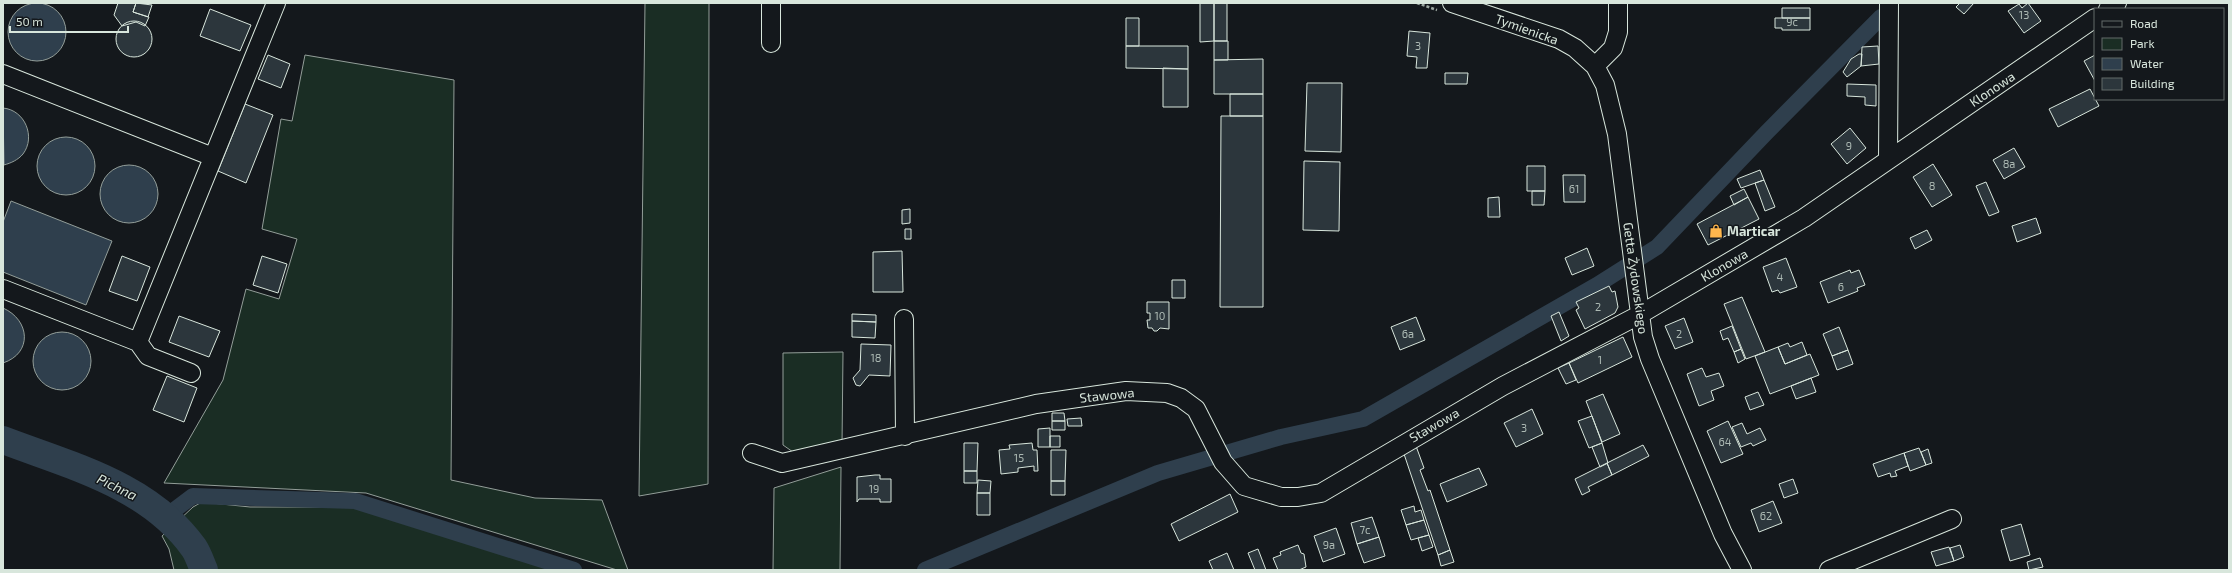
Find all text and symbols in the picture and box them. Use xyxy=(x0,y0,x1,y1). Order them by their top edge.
scale bar xyxy=(10,8,128,34)
house number: 13 xyxy=(2019,8,2029,21)
legend xyxy=(2094,8,2224,100)
street label: Tymienicka xyxy=(1493,10,1561,48)
text: 50 m xyxy=(16,14,43,28)
house number: 9c xyxy=(1786,15,1798,28)
text: Road xyxy=(2130,16,2158,30)
text: Park xyxy=(2130,36,2155,50)
house number: 3 xyxy=(1415,39,1421,52)
text: Water xyxy=(2130,56,2164,70)
street label: Klonowa xyxy=(1966,68,2018,110)
text: Building xyxy=(2130,76,2175,90)
house number: 9 xyxy=(1846,139,1852,152)
house number: 8a xyxy=(2003,157,2015,170)
house number: 8 xyxy=(1929,179,1935,192)
house number: 61 xyxy=(1569,182,1579,195)
street label: Getta Żydowskiego xyxy=(1620,221,1652,335)
shop icon: Marticar xyxy=(1708,223,1724,239)
place label: Marticar xyxy=(1727,223,1781,239)
street label: Klonowa xyxy=(1698,245,1750,285)
house number: 4 xyxy=(1777,270,1784,283)
house number: 6 xyxy=(1838,280,1844,293)
house number: 2 xyxy=(1595,300,1601,313)
house number: 10 xyxy=(1154,309,1166,322)
house number: 6a xyxy=(1402,327,1414,340)
house number: 2 xyxy=(1676,327,1682,340)
house number: 18 xyxy=(870,351,882,364)
house number: 1 xyxy=(1598,353,1602,366)
street label: Stawowa xyxy=(1079,384,1135,406)
street label: Stawowa xyxy=(1406,404,1462,446)
house number: 3 xyxy=(1521,421,1527,434)
house number: 64 xyxy=(1718,435,1732,448)
house number: 15 xyxy=(1014,451,1024,464)
water label: Pichna xyxy=(94,470,140,504)
house number: 19 xyxy=(869,482,879,495)
house number: 62 xyxy=(1760,509,1772,522)
house number: 7c xyxy=(1359,523,1371,536)
house number: 9a xyxy=(1323,538,1335,551)

